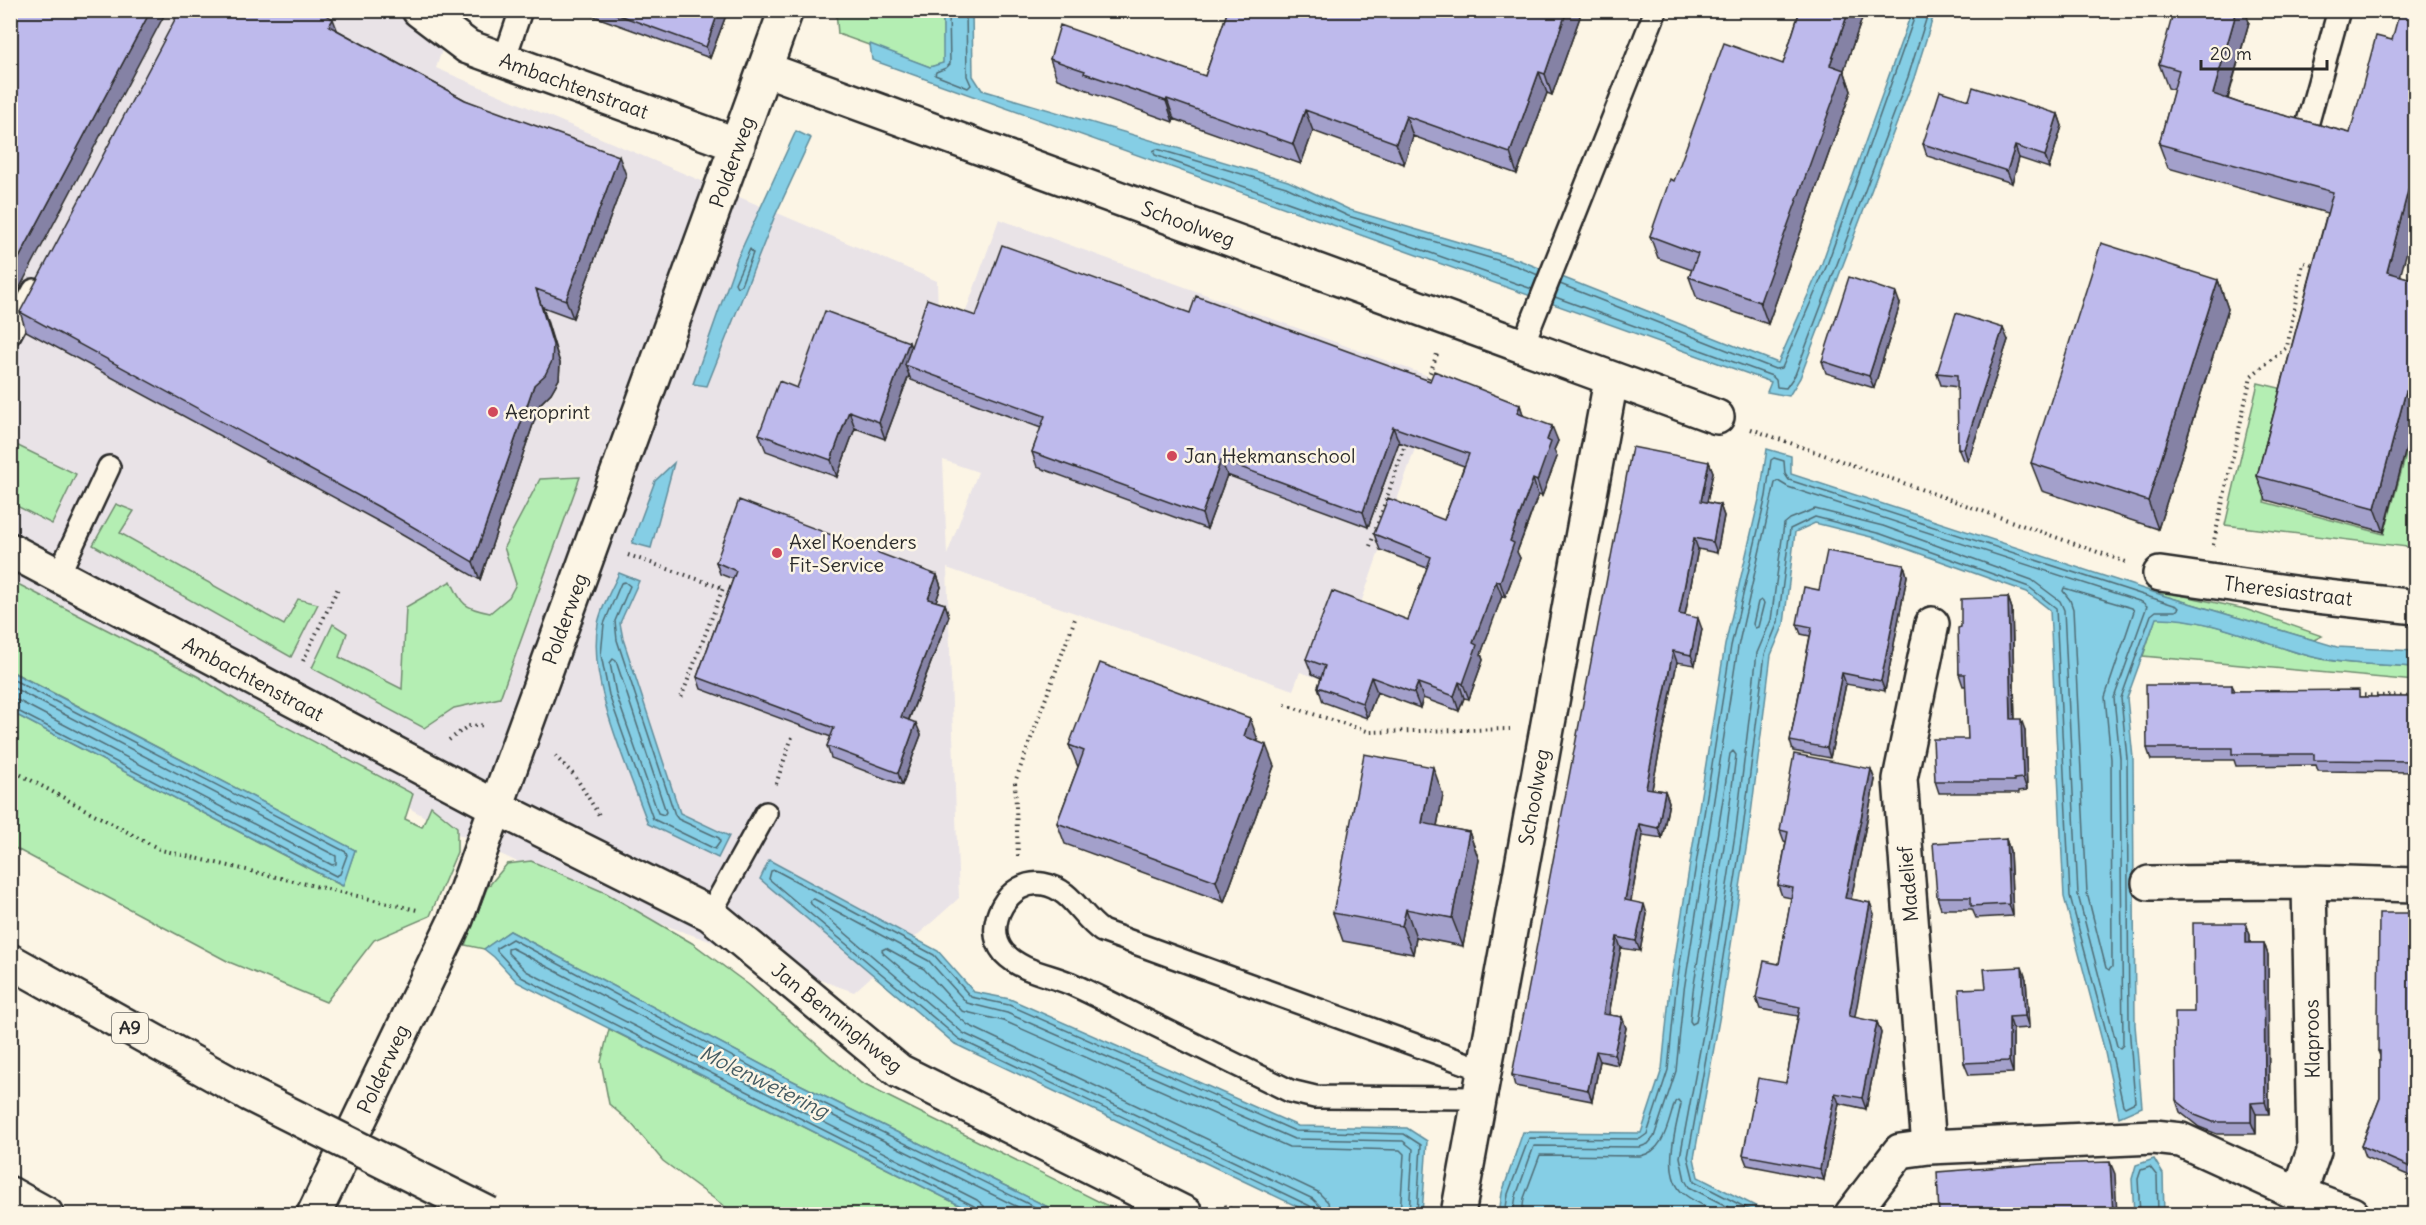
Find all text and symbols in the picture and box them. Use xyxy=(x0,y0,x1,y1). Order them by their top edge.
scale bar xyxy=(2201,33,2327,71)
text: 20 m xyxy=(2210,42,2252,65)
street label: Ambachtenstraat xyxy=(496,47,652,124)
street label: Polderweg xyxy=(703,113,760,211)
street label: Schoolweg xyxy=(1138,195,1238,252)
place label: Aeroprint xyxy=(505,399,590,424)
marker: Aeroprint xyxy=(486,405,500,419)
place label: Jan Hekmanschool xyxy=(1184,443,1355,468)
marker: Jan Hekmanschool xyxy=(1165,449,1179,463)
place label: Axel Koenders Fit-Service xyxy=(789,529,917,577)
marker: Axel Koenders Fit-Service xyxy=(770,546,784,560)
street label: Polderweg xyxy=(536,570,593,668)
street label: Theresiastraat xyxy=(2222,570,2354,611)
street label: Ambachtenstraat xyxy=(178,631,328,726)
street label: Schoolweg xyxy=(1513,747,1554,847)
street label: Madelief xyxy=(1892,845,1923,923)
street label: Jan Benninghweg xyxy=(767,957,908,1078)
street label: Klaproos xyxy=(2298,999,2325,1079)
road number: A9 xyxy=(112,1013,148,1043)
street label: Polderweg xyxy=(351,1020,414,1117)
water label: Molenwetering xyxy=(695,1039,834,1125)

